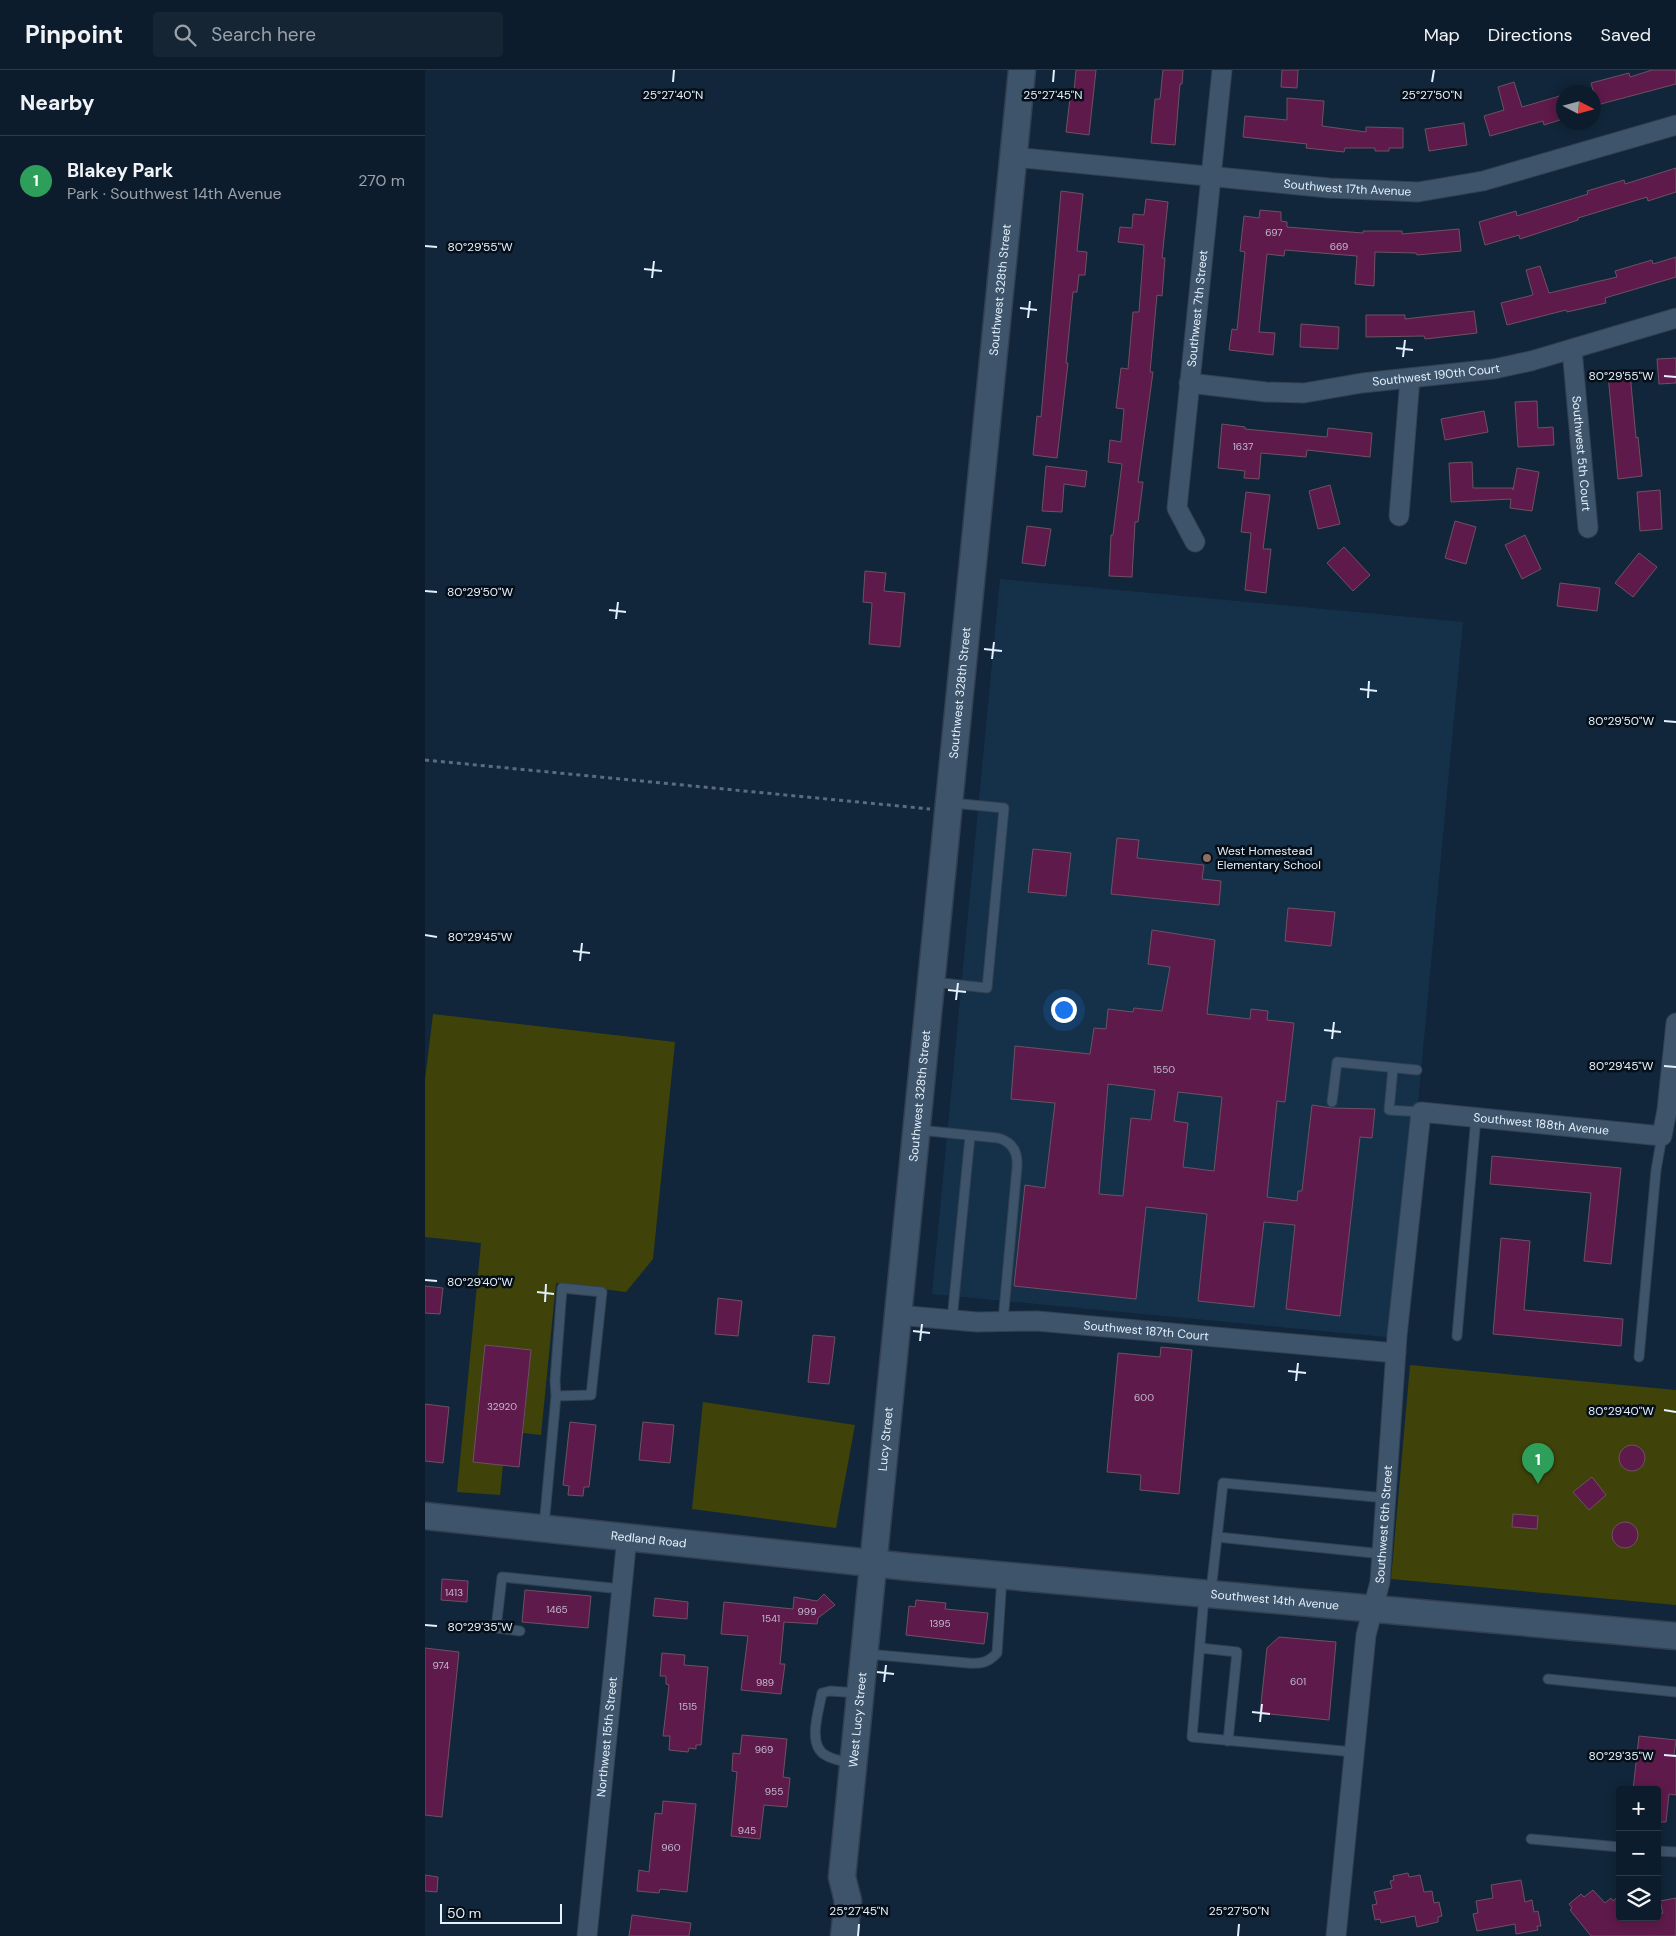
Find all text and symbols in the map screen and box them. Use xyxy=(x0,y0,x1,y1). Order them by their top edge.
search box xyxy=(153,12,503,57)
text: Pinpoint xyxy=(25,19,123,50)
icon: search xyxy=(171,21,199,49)
text: Search here xyxy=(211,22,316,47)
text: Map xyxy=(1424,23,1460,47)
text: Directions xyxy=(1488,23,1573,47)
text: Saved xyxy=(1601,23,1651,47)
north arrow xyxy=(1556,85,1601,130)
text: 25°27'40"N xyxy=(643,87,703,103)
text: 25°27'45"N xyxy=(1023,87,1083,103)
text: 25°27'50"N xyxy=(1402,87,1462,103)
text: Nearby xyxy=(20,89,94,117)
text: Blakey Park xyxy=(67,158,173,183)
text: 1 xyxy=(33,170,39,191)
text: 270 m xyxy=(358,170,405,191)
street label: Southwest 17th Avenue xyxy=(1283,176,1412,200)
text: Park · Southwest 14th Avenue xyxy=(67,183,282,204)
street label: Southwest 328th Street xyxy=(986,223,1015,356)
house number: 697 xyxy=(1265,226,1283,239)
text: 80°29'55"W xyxy=(447,239,513,255)
house number: 669 xyxy=(1330,240,1348,253)
street label: Southwest 7th Street xyxy=(1184,249,1211,368)
street label: Southwest 190th Court xyxy=(1372,360,1502,390)
text: 80°29'55"W xyxy=(1588,368,1654,384)
street label: Southwest 5th Court xyxy=(1568,395,1595,512)
house number: 1637 xyxy=(1233,440,1253,453)
text: 80°29'50"W xyxy=(447,584,513,600)
street label: Southwest 328th Street xyxy=(945,626,974,759)
text: 80°29'50"W xyxy=(1588,713,1654,729)
place label: West Homestead Elementary School xyxy=(1217,843,1321,873)
marker: West Homestead Elementary School xyxy=(1201,852,1213,864)
text: 80°29'45"W xyxy=(448,929,513,945)
your location xyxy=(1051,997,1077,1023)
street label: Southwest 328th Street xyxy=(905,1029,934,1162)
text: 80°29'45"W xyxy=(1589,1058,1654,1074)
house number: 1550 xyxy=(1153,1063,1175,1076)
street label: Southwest 188th Avenue xyxy=(1473,1109,1610,1139)
text: 80°29'40"W xyxy=(447,1274,513,1290)
street label: Southwest 187th Court xyxy=(1083,1317,1210,1344)
house number: 600 xyxy=(1134,1391,1154,1404)
house number: 32920 xyxy=(487,1400,517,1413)
text: 80°29'40"W xyxy=(1588,1403,1654,1419)
street label: Lucy Street xyxy=(874,1406,897,1472)
pin: 1 xyxy=(1522,1443,1554,1484)
street label: Southwest 6th Street xyxy=(1372,1464,1396,1584)
street label: Redland Road xyxy=(610,1528,687,1552)
house number: 1413 xyxy=(445,1586,463,1599)
street label: Southwest 14th Avenue xyxy=(1210,1586,1340,1614)
house number: 1465 xyxy=(546,1603,568,1616)
house number: 999 xyxy=(798,1605,816,1618)
house number: 1541 xyxy=(762,1612,780,1625)
house number: 1395 xyxy=(929,1617,951,1630)
text: 80°29'35"W xyxy=(447,1619,513,1635)
house number: 974 xyxy=(433,1659,449,1672)
street label: West Lucy Street xyxy=(845,1671,870,1768)
house number: 601 xyxy=(1290,1675,1306,1688)
street label: Northwest 15th Street xyxy=(593,1676,621,1798)
house number: 989 xyxy=(756,1676,774,1689)
house number: 1515 xyxy=(679,1700,697,1713)
house number: 969 xyxy=(755,1743,773,1756)
text: 80°29'35"W xyxy=(1588,1748,1654,1764)
house number: 955 xyxy=(765,1785,783,1798)
map controls xyxy=(1616,1786,1661,1921)
button: + xyxy=(1616,1786,1661,1831)
house number: 945 xyxy=(738,1824,756,1837)
button: − xyxy=(1616,1831,1661,1876)
house number: 960 xyxy=(661,1841,681,1854)
button: layers xyxy=(1616,1876,1661,1921)
scale bar xyxy=(440,1901,563,1924)
text: 25°27'45"N xyxy=(829,1903,889,1919)
text: 25°27'50"N xyxy=(1209,1903,1269,1919)
text: 50 m xyxy=(447,1904,481,1922)

